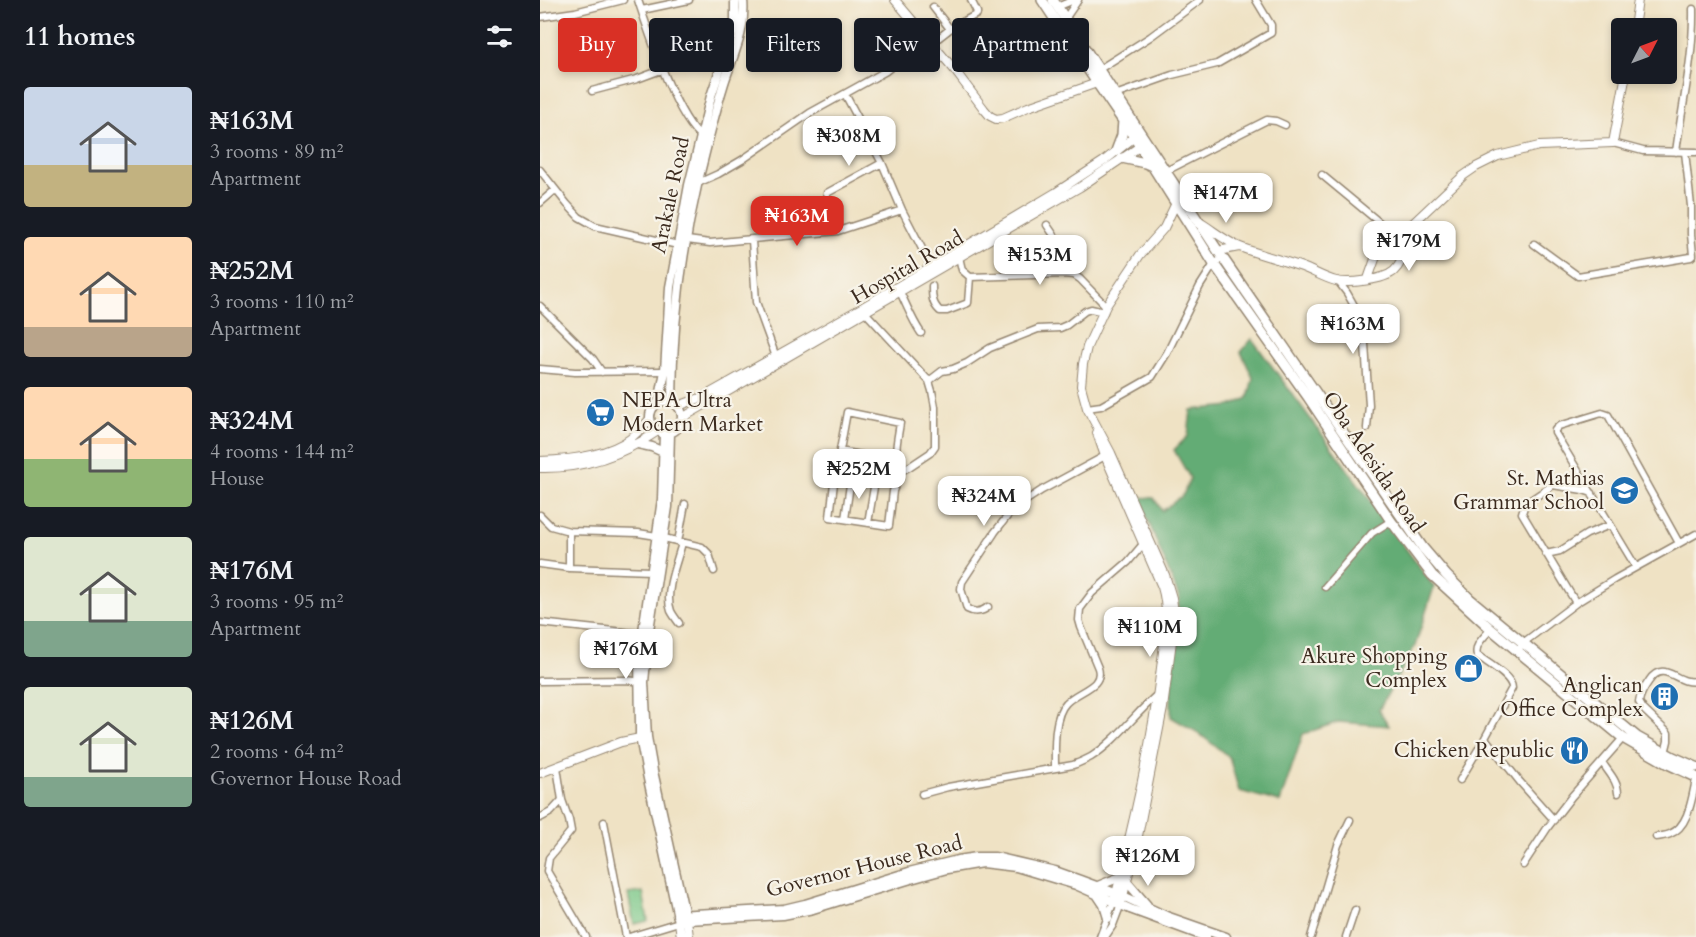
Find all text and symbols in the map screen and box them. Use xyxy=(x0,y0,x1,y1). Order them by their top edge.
chip: Buy xyxy=(558,18,637,72)
chip: Rent xyxy=(649,18,734,72)
chip: Filters xyxy=(746,18,842,72)
chip: New xyxy=(854,18,940,72)
chip: Apartment xyxy=(952,18,1089,72)
north arrow xyxy=(1611,18,1677,84)
map controls xyxy=(1611,18,1677,84)
text: 11 homes xyxy=(24,19,135,54)
icon: filters xyxy=(483,20,516,53)
text: ₦163M xyxy=(210,103,294,138)
icon: home xyxy=(72,111,144,183)
pin: ₦308M xyxy=(807,116,891,167)
text: ₦308M xyxy=(817,122,881,149)
street label: Arakale Road xyxy=(644,134,697,256)
text: 3 rooms · 89 m² xyxy=(210,138,343,165)
text: Apartment xyxy=(210,165,301,192)
pin: ₦147M xyxy=(1184,173,1268,224)
text: ₦147M xyxy=(1194,179,1258,206)
pin: ₦163M xyxy=(755,196,839,247)
text: ₦163M xyxy=(765,202,829,229)
pin: ₦179M xyxy=(1367,221,1451,272)
street label: Hospital Road xyxy=(846,223,969,311)
text: ₦179M xyxy=(1377,227,1441,254)
pin: ₦153M xyxy=(998,235,1082,286)
text: ₦153M xyxy=(1008,241,1072,268)
text: ₦252M xyxy=(210,253,294,288)
icon: home xyxy=(72,261,144,333)
text: 3 rooms · 110 m² xyxy=(210,288,354,315)
pin: ₦163M xyxy=(1311,304,1395,355)
text: ₦163M xyxy=(1321,310,1385,337)
text: Apartment xyxy=(210,315,301,342)
place label: NEPA Ultra Modern Market xyxy=(622,386,763,439)
street label: Oba Adesida Road xyxy=(1315,386,1432,539)
supermarket icon: NEPA Ultra Modern Market xyxy=(585,396,617,428)
text: ₦324M xyxy=(210,403,294,438)
icon: home xyxy=(72,411,144,483)
text: 4 rooms · 144 m² xyxy=(210,438,354,465)
pin: ₦252M xyxy=(817,449,901,500)
text: ₦252M xyxy=(827,455,891,482)
place label: St. Mathias Grammar School xyxy=(1453,464,1604,517)
text: House xyxy=(210,465,264,492)
school or university icon: St. Mathias Grammar School xyxy=(1609,474,1641,506)
pin: ₦324M xyxy=(942,476,1026,527)
text: ₦324M xyxy=(952,482,1016,509)
text: ₦176M xyxy=(210,553,294,588)
icon: home xyxy=(72,561,144,633)
text: 3 rooms · 95 m² xyxy=(210,588,343,615)
pin: ₦110M xyxy=(1108,607,1192,658)
text: ₦110M xyxy=(1118,613,1182,640)
text: Apartment xyxy=(210,615,301,642)
pin: ₦176M xyxy=(584,629,668,680)
text: ₦176M xyxy=(594,635,658,662)
place label: Akure Shopping Complex xyxy=(1301,642,1448,695)
shop icon: Akure Shopping Complex xyxy=(1452,652,1484,684)
place label: Anglican Office Complex xyxy=(1500,671,1644,724)
building icon: Anglican Office Complex xyxy=(1648,681,1680,713)
text: ₦126M xyxy=(210,703,294,738)
icon: home xyxy=(72,711,144,783)
restaurant icon: Chicken Republic xyxy=(1559,734,1591,766)
place label: Chicken Republic xyxy=(1394,736,1554,765)
text: 2 rooms · 64 m² xyxy=(210,738,343,765)
text: Governor House Road xyxy=(210,765,402,792)
street label: Governor House Road xyxy=(763,828,965,905)
pin: ₦126M xyxy=(1106,836,1190,887)
text: ₦126M xyxy=(1116,842,1180,869)

